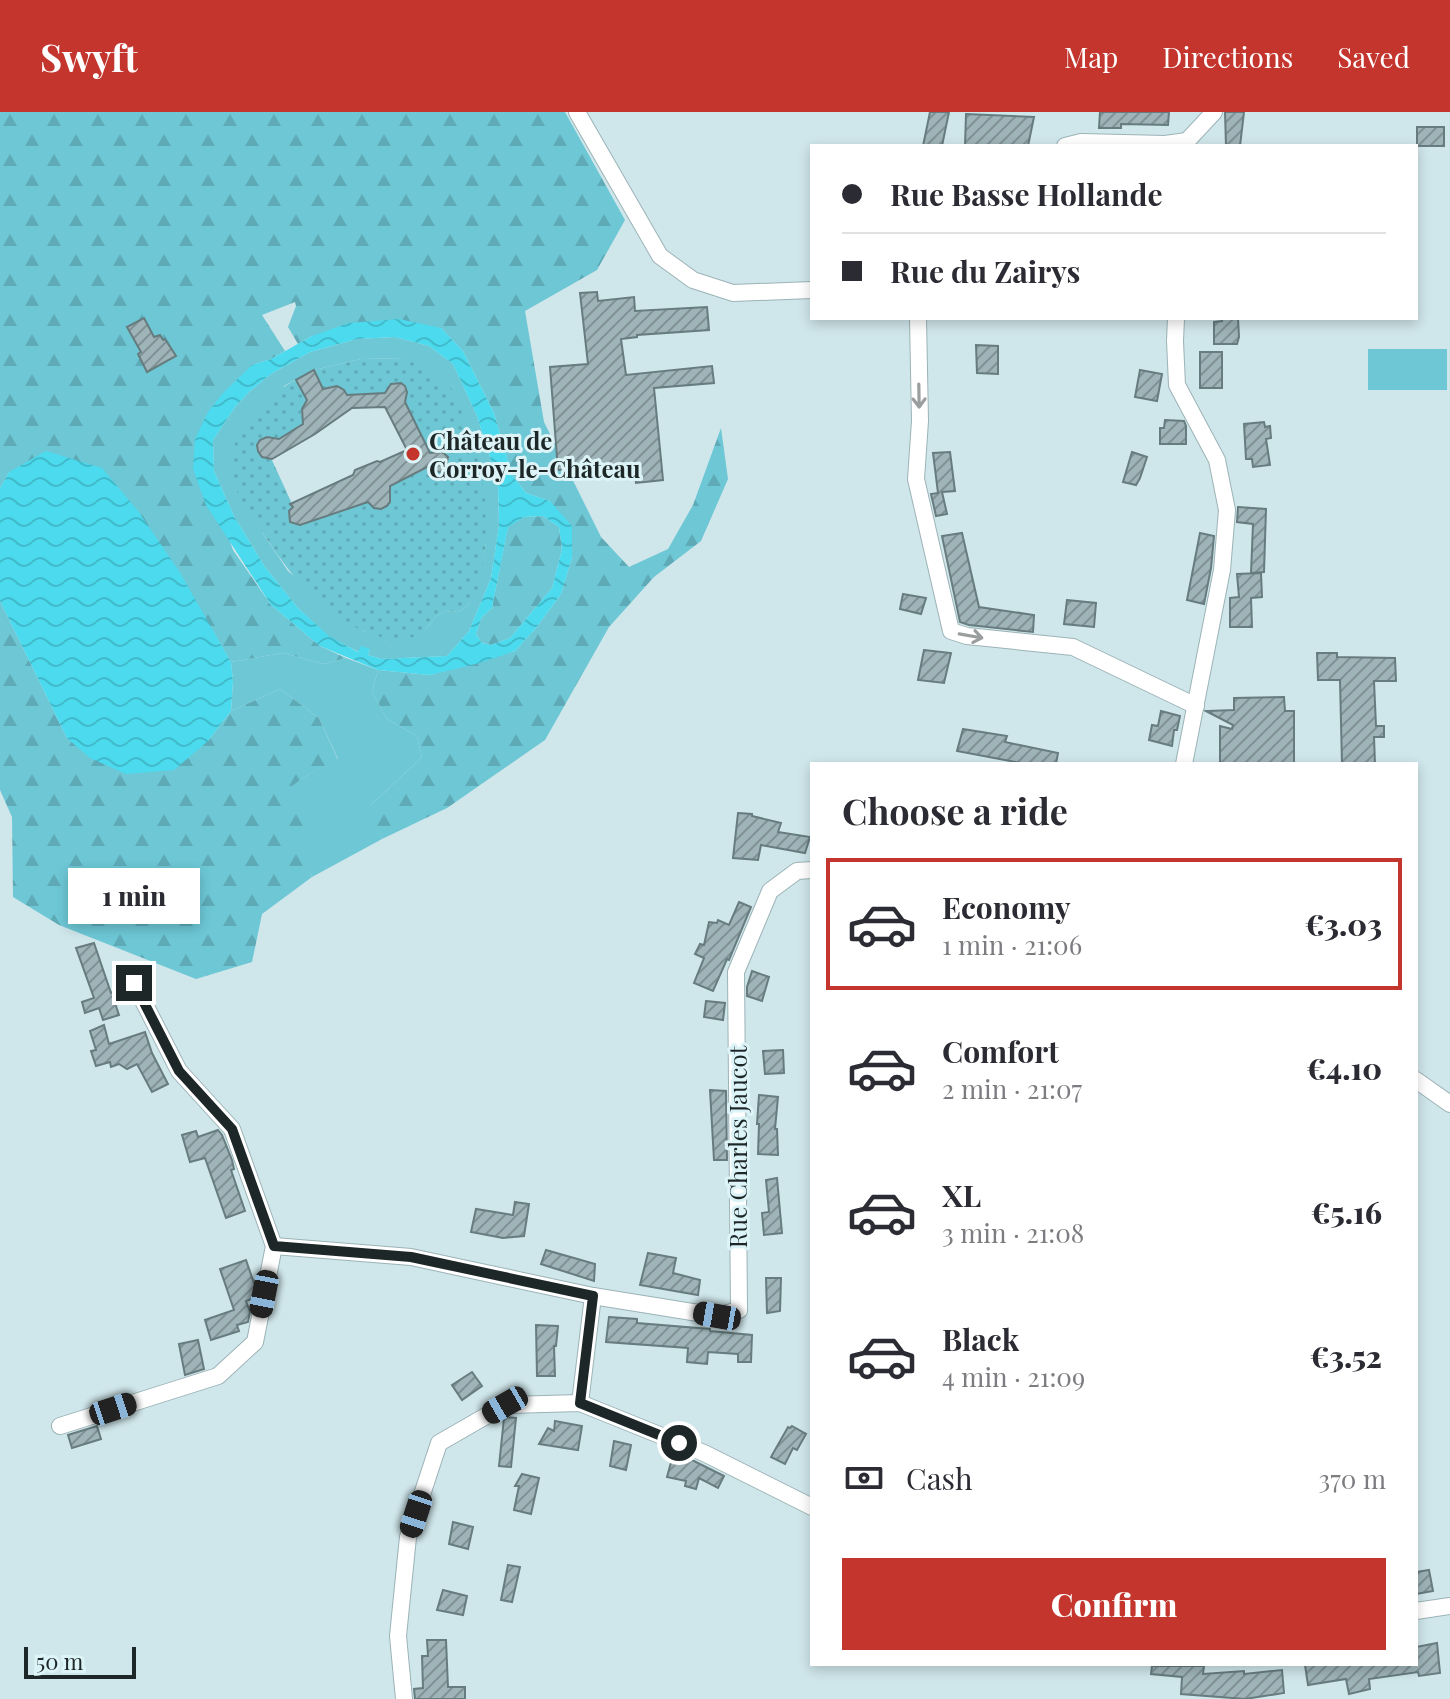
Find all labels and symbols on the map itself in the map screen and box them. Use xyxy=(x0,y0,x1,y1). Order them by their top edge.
one-way arrow xyxy=(911,382,927,409)
place label: Château de Corroy-le-Château xyxy=(429,424,641,484)
marker: Château de Corroy-le-Château xyxy=(404,445,422,463)
one-way arrow xyxy=(958,629,983,644)
callout: 1 min xyxy=(68,867,200,923)
route end xyxy=(116,965,152,1001)
street label: Rue Charles Jaucot xyxy=(721,1045,753,1248)
car xyxy=(248,1268,280,1320)
car xyxy=(691,1300,743,1332)
car xyxy=(478,1383,532,1427)
car xyxy=(86,1390,140,1428)
route start xyxy=(661,1425,697,1461)
car xyxy=(397,1487,435,1541)
scale bar xyxy=(24,1643,136,1679)

